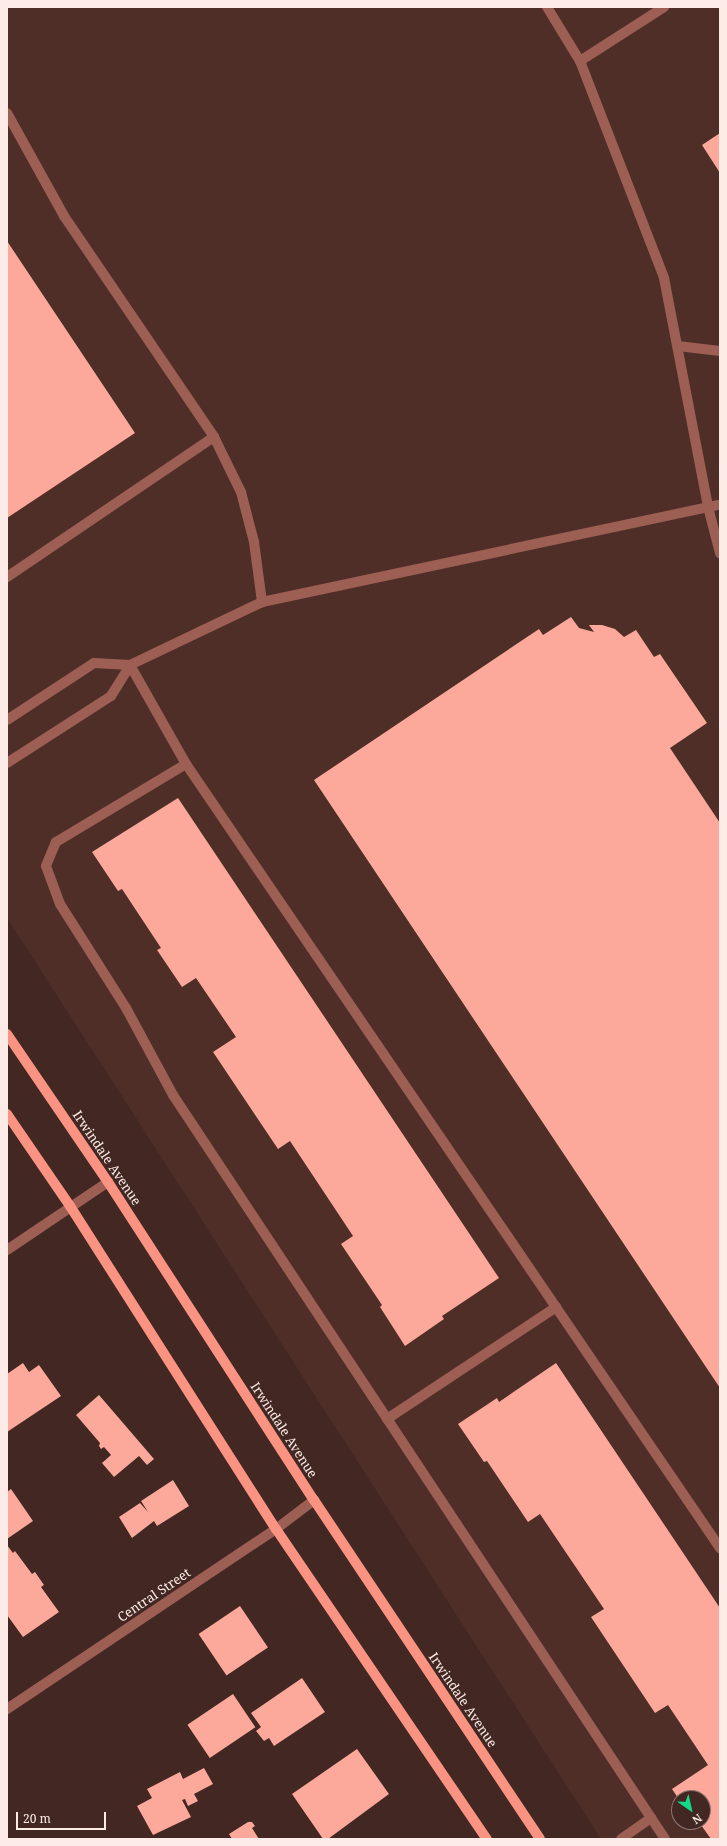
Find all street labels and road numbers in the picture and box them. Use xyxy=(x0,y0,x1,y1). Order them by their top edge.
street label: Irwindale Avenue xyxy=(70,1108,144,1208)
street label: Irwindale Avenue xyxy=(247,1379,321,1481)
street label: Central Street xyxy=(115,1565,193,1625)
street label: Irwindale Avenue xyxy=(426,1650,500,1750)

